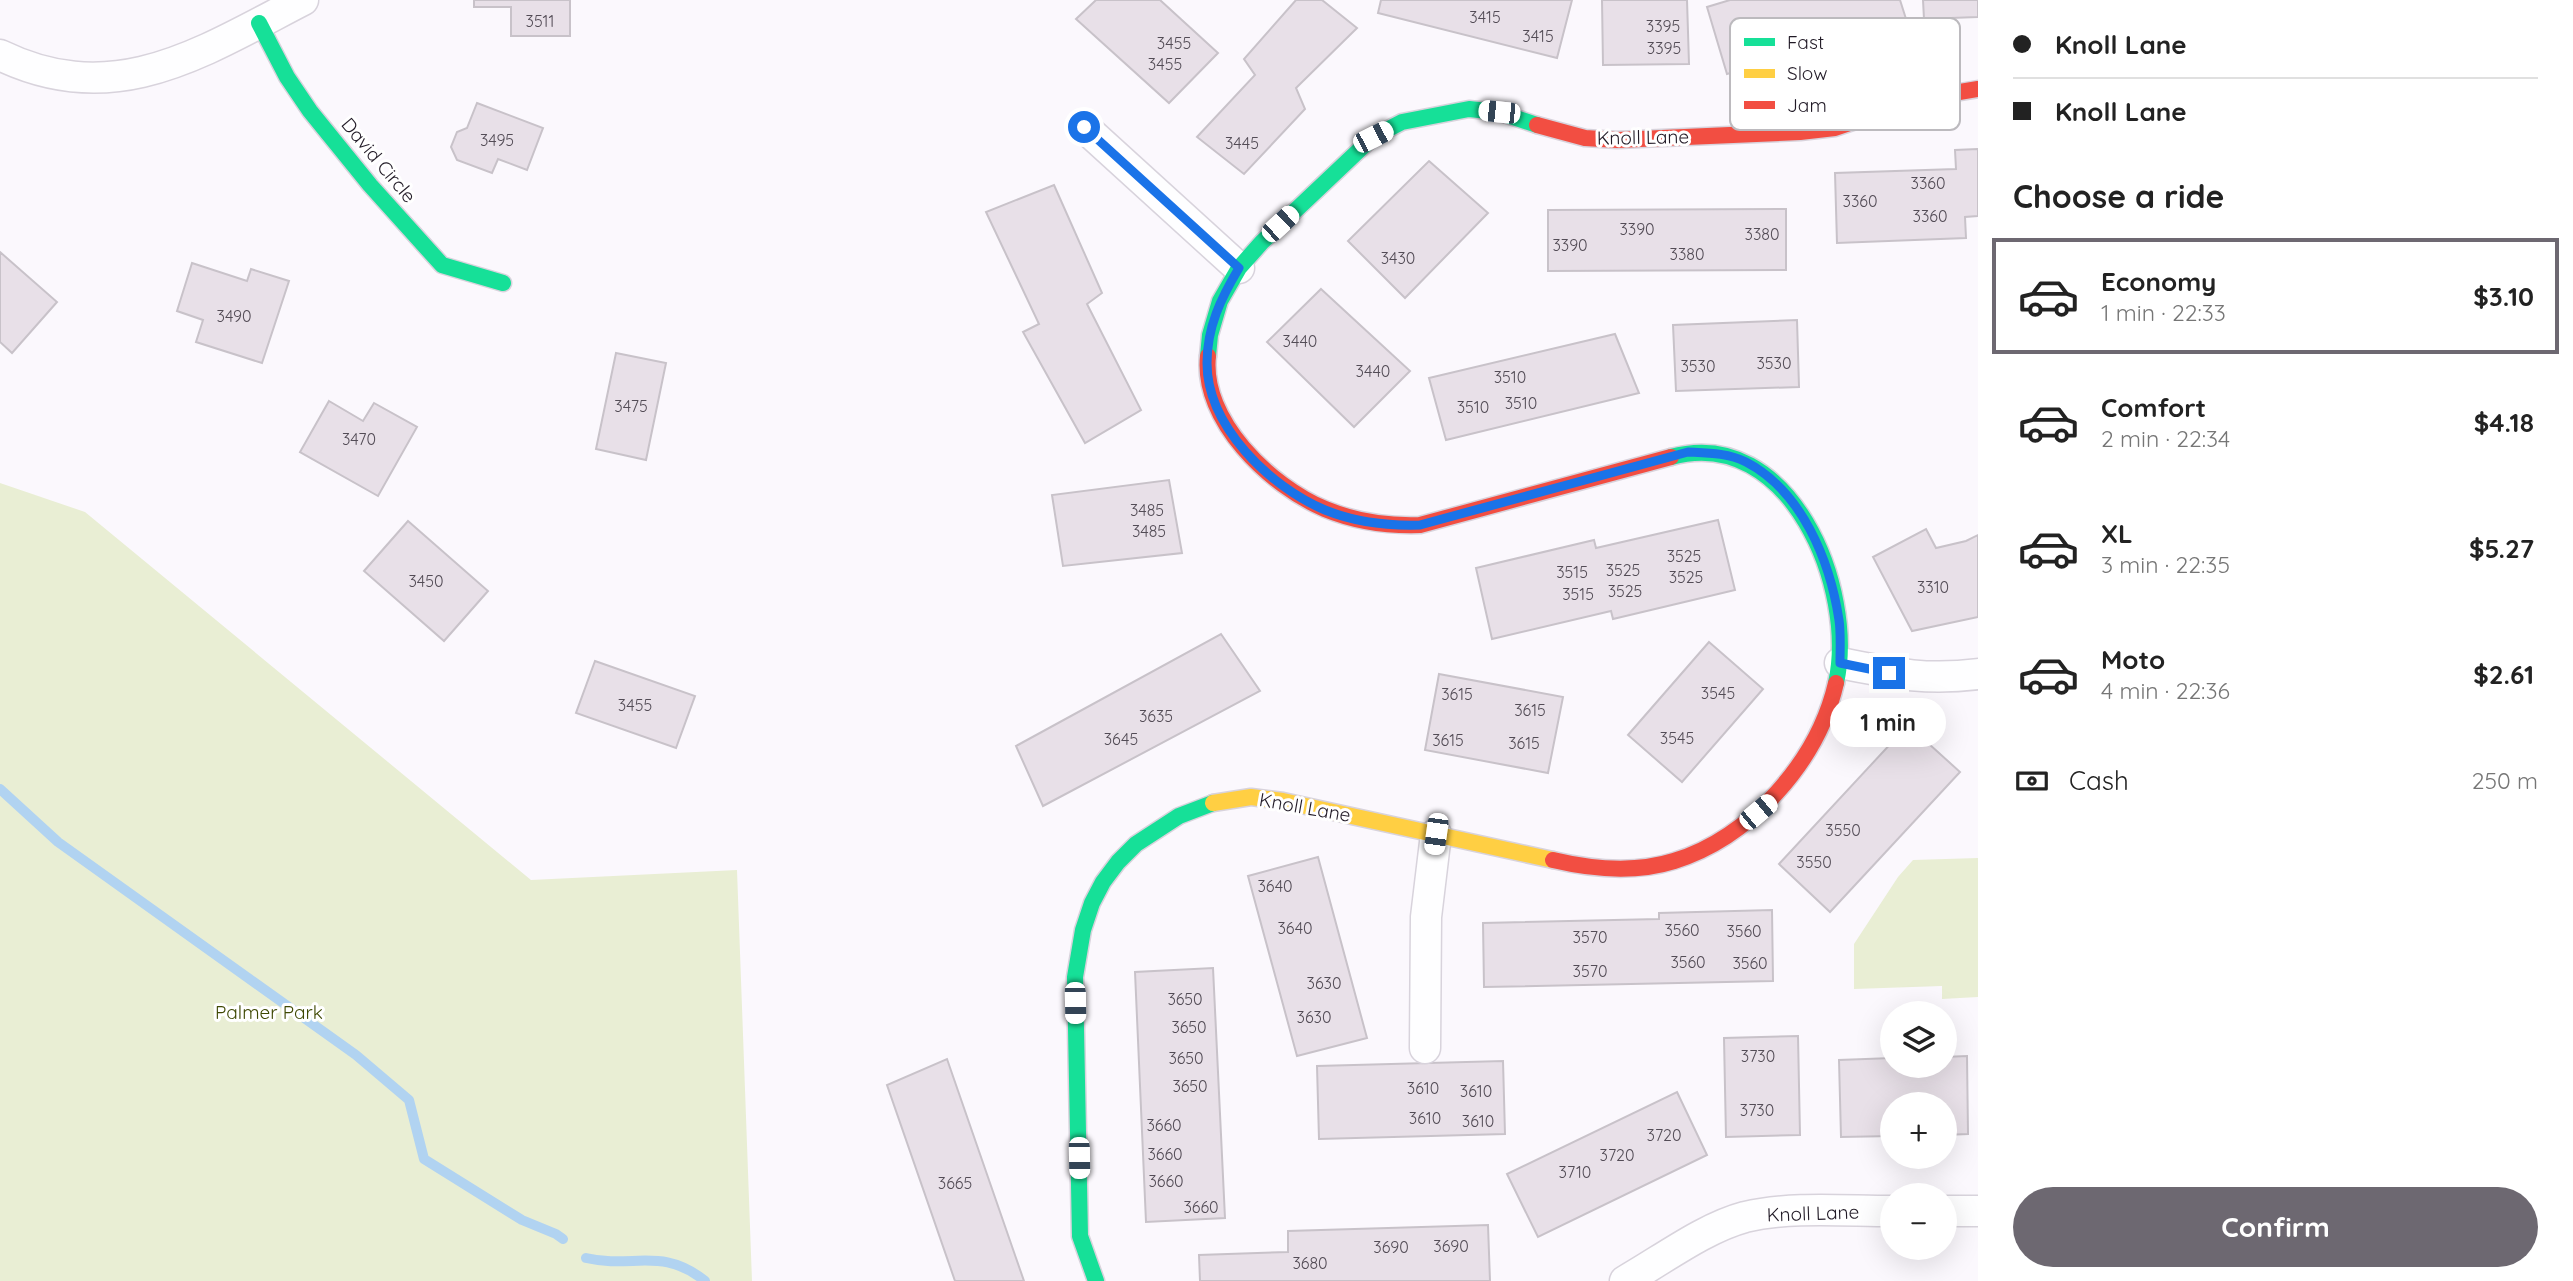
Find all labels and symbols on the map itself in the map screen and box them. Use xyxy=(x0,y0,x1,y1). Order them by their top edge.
house number: 3415 xyxy=(1469,7,1501,27)
house number: 3511 xyxy=(526,11,554,31)
house number: 3395 xyxy=(1646,16,1680,36)
legend xyxy=(1730,18,1960,130)
house number: 3415 xyxy=(1522,26,1554,46)
text: Fast xyxy=(1787,30,1824,54)
house number: 3455 xyxy=(1157,33,1191,53)
house number: 3395 xyxy=(1647,38,1681,58)
house number: 3455 xyxy=(1148,54,1182,74)
text: Slow xyxy=(1787,61,1828,85)
text: Jam xyxy=(1787,93,1827,117)
car xyxy=(1478,99,1521,125)
route start xyxy=(1068,111,1100,143)
street label: David Circle xyxy=(336,112,422,208)
car xyxy=(1350,118,1397,156)
street label: Knoll Lane xyxy=(1597,124,1689,150)
house number: 3495 xyxy=(480,130,514,150)
house number: 3445 xyxy=(1225,133,1259,153)
house number: 3360 xyxy=(1911,173,1945,193)
house number: 3360 xyxy=(1843,191,1877,211)
car xyxy=(1258,202,1303,246)
house number: 3360 xyxy=(1913,206,1947,226)
house number: 3390 xyxy=(1619,219,1655,239)
house number: 3380 xyxy=(1745,224,1779,244)
house number: 3390 xyxy=(1552,235,1588,255)
house number: 3380 xyxy=(1670,244,1704,264)
house number: 3430 xyxy=(1381,248,1415,268)
house number: 3490 xyxy=(217,306,251,326)
house number: 3440 xyxy=(1283,331,1317,351)
house number: 3530 xyxy=(1756,353,1792,373)
house number: 3530 xyxy=(1680,356,1716,376)
house number: 3440 xyxy=(1356,361,1390,381)
house number: 3510 xyxy=(1494,367,1526,387)
house number: 3510 xyxy=(1505,393,1537,413)
house number: 3475 xyxy=(614,396,648,416)
house number: 3510 xyxy=(1457,397,1489,417)
house number: 3470 xyxy=(342,429,376,449)
house number: 3485 xyxy=(1130,500,1164,520)
house number: 3485 xyxy=(1132,521,1166,541)
house number: 3525 xyxy=(1667,546,1701,566)
house number: 3525 xyxy=(1606,560,1640,580)
house number: 3515 xyxy=(1556,562,1588,582)
house number: 3525 xyxy=(1669,567,1703,587)
house number: 3450 xyxy=(408,571,444,591)
house number: 3310 xyxy=(1917,577,1949,597)
house number: 3525 xyxy=(1608,581,1642,601)
house number: 3515 xyxy=(1562,584,1594,604)
route end xyxy=(1873,657,1905,689)
house number: 3545 xyxy=(1701,683,1735,703)
house number: 3615 xyxy=(1441,684,1473,704)
house number: 3455 xyxy=(618,695,652,715)
callout: 1 min xyxy=(1831,698,1947,746)
house number: 3615 xyxy=(1514,700,1546,720)
house number: 3635 xyxy=(1139,706,1173,726)
house number: 3545 xyxy=(1660,728,1694,748)
house number: 3645 xyxy=(1104,729,1138,749)
house number: 3615 xyxy=(1432,730,1464,750)
house number: 3615 xyxy=(1508,733,1540,753)
street label: Knoll Lane xyxy=(1257,787,1353,827)
car xyxy=(1736,790,1781,834)
car xyxy=(1423,812,1450,856)
house number: 3550 xyxy=(1825,820,1861,840)
house number: 3550 xyxy=(1796,852,1832,872)
house number: 3640 xyxy=(1257,876,1293,896)
house number: 3640 xyxy=(1277,918,1313,938)
house number: 3560 xyxy=(1664,920,1700,940)
house number: 3560 xyxy=(1726,921,1762,941)
house number: 3570 xyxy=(1573,927,1607,947)
house number: 3560 xyxy=(1670,952,1706,972)
house number: 3560 xyxy=(1732,953,1768,973)
house number: 3570 xyxy=(1573,961,1607,981)
house number: 3630 xyxy=(1307,973,1341,993)
car xyxy=(1065,982,1086,1024)
house number: 3650 xyxy=(1167,989,1203,1009)
park label: Palmer Park xyxy=(215,1000,323,1024)
house number: 3630 xyxy=(1297,1007,1331,1027)
house number: 3650 xyxy=(1171,1017,1207,1037)
house number: 3730 xyxy=(1741,1046,1775,1066)
house number: 3650 xyxy=(1168,1048,1204,1068)
house number: 3650 xyxy=(1172,1076,1208,1096)
house number: 3610 xyxy=(1407,1078,1439,1098)
house number: 3610 xyxy=(1460,1081,1492,1101)
house number: 3730 xyxy=(1740,1100,1774,1120)
house number: 3610 xyxy=(1409,1108,1441,1128)
house number: 3610 xyxy=(1462,1111,1494,1131)
house number: 3660 xyxy=(1146,1115,1182,1135)
house number: 3720 xyxy=(1647,1125,1681,1145)
car xyxy=(1069,1137,1090,1179)
house number: 3660 xyxy=(1147,1144,1183,1164)
house number: 3720 xyxy=(1600,1145,1634,1165)
house number: 3710 xyxy=(1559,1162,1591,1182)
house number: 3660 xyxy=(1148,1171,1184,1191)
house number: 3665 xyxy=(938,1173,972,1193)
house number: 3660 xyxy=(1183,1197,1219,1217)
street label: Knoll Lane xyxy=(1766,1199,1860,1227)
house number: 3690 xyxy=(1433,1236,1469,1256)
house number: 3690 xyxy=(1373,1237,1409,1257)
house number: 3680 xyxy=(1292,1253,1328,1273)

